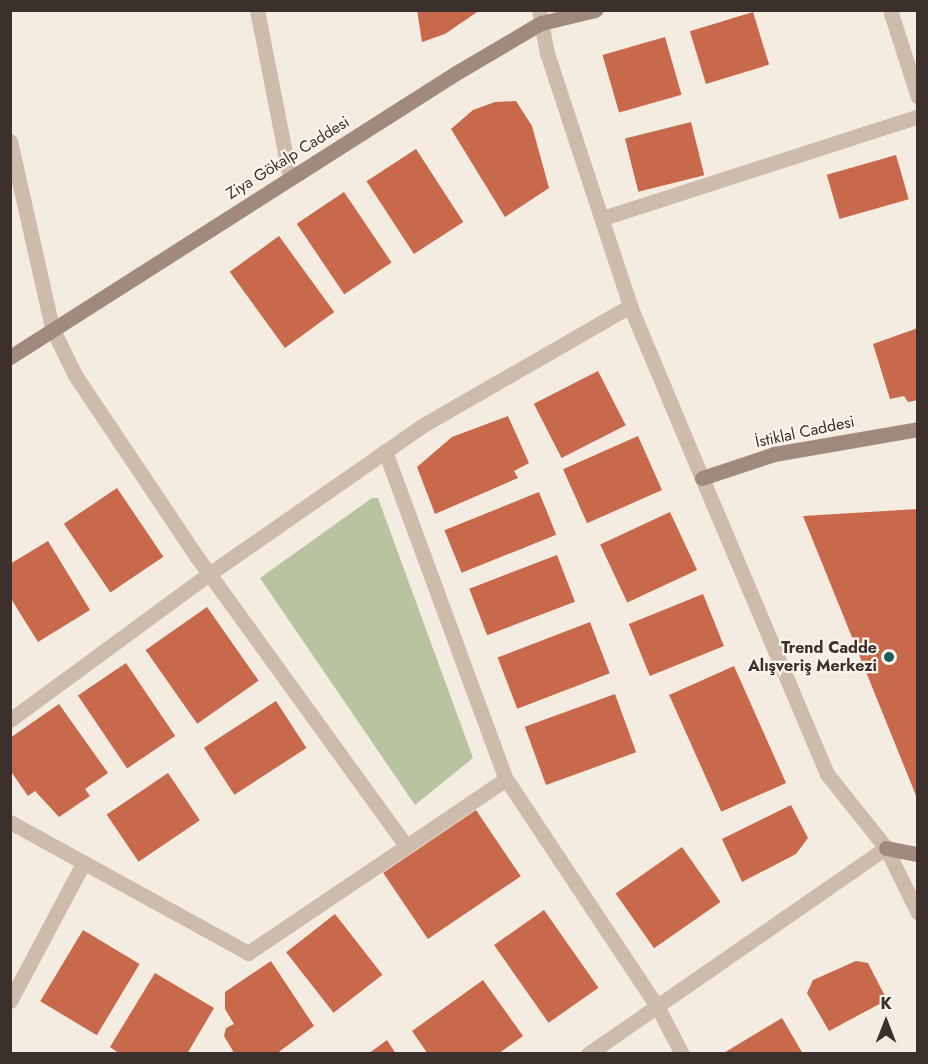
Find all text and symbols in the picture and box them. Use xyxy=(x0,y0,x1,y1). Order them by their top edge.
street label: Ziya Gökalp Caddesi xyxy=(223,112,353,204)
street label: İstiklal Caddesi xyxy=(754,412,856,452)
place label: Trend Cadde Alışveriş Merkezi xyxy=(748,638,877,676)
marker: Trend Cadde Alışveriş Merkezi xyxy=(882,650,896,664)
north arrow xyxy=(856,992,916,1052)
text: K xyxy=(880,992,892,1015)

